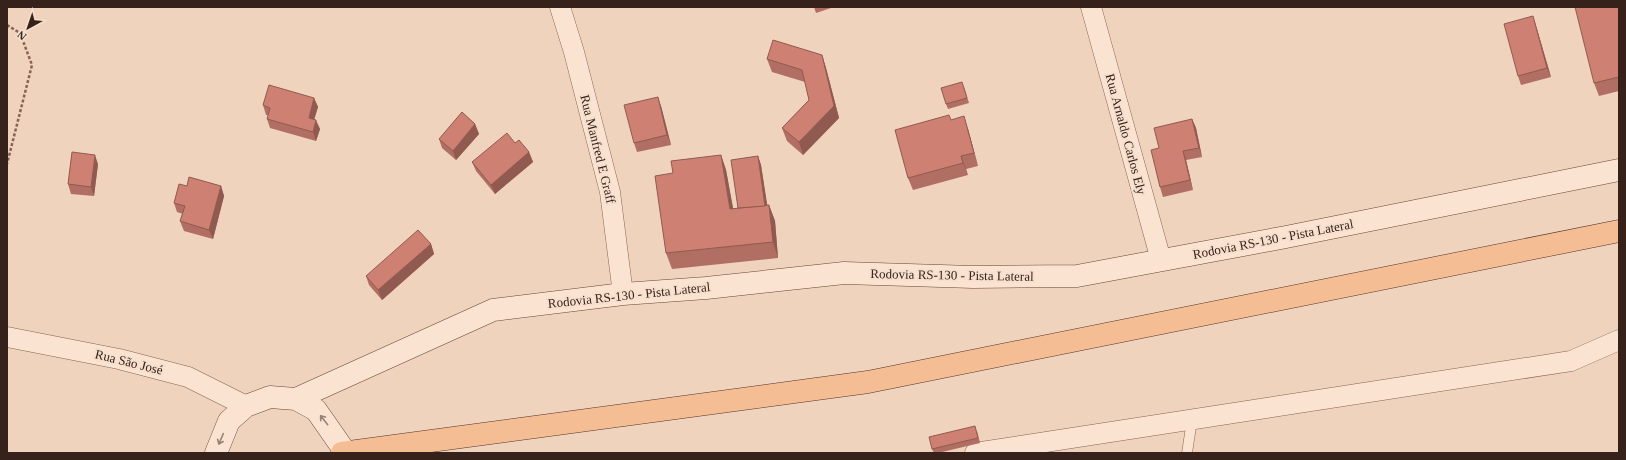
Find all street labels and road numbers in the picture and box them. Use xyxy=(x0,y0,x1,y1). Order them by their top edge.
street label: Rua Arnaldo Carlos Ely xyxy=(1103,72,1149,197)
street label: Rua Manfred E Graff xyxy=(577,93,619,205)
street label: Rodovia RS-130 - Pista Lateral xyxy=(1191,216,1355,262)
street label: Rodovia RS-130 - Pista Lateral xyxy=(870,266,1034,284)
street label: Rodovia RS-130 - Pista Lateral xyxy=(547,279,711,311)
street label: Rua São José xyxy=(94,346,165,378)

